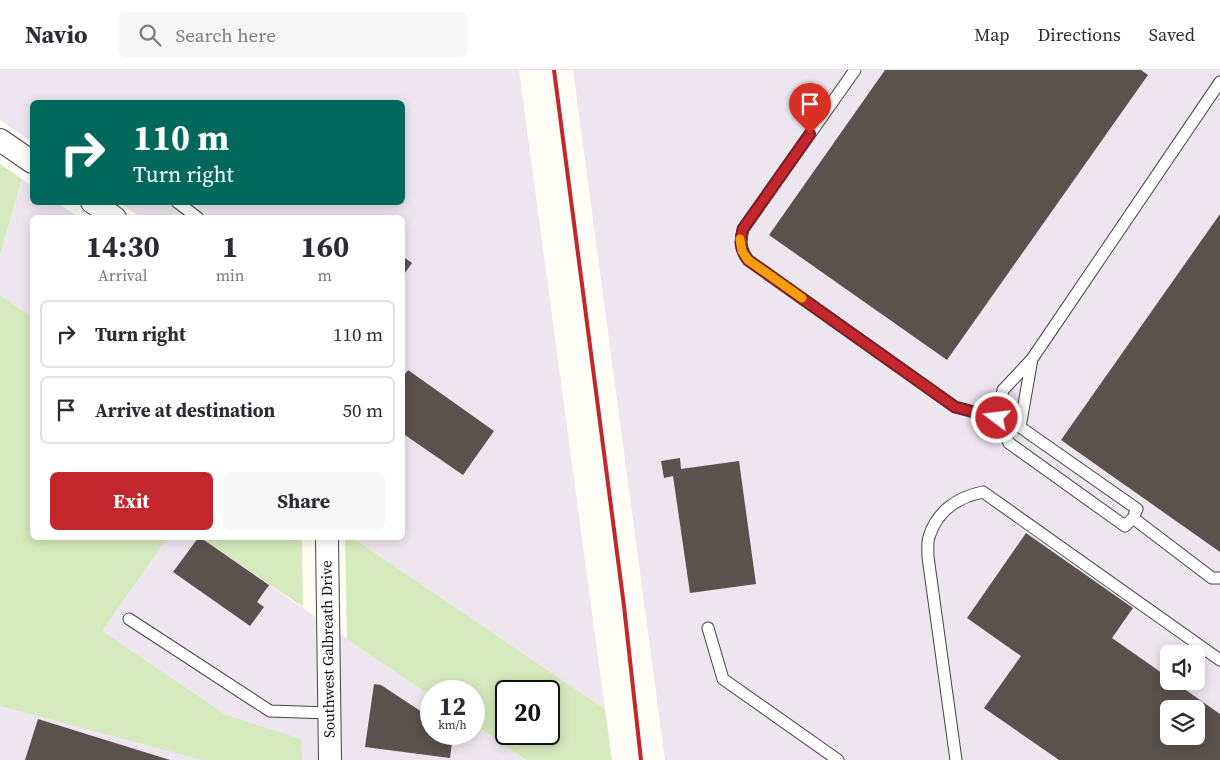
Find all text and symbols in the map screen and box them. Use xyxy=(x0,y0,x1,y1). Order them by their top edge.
search box xyxy=(118,12,468,57)
text: Navio xyxy=(25,18,88,51)
icon: search xyxy=(136,21,164,49)
text: Search here xyxy=(176,22,276,48)
text: Map xyxy=(974,22,1010,47)
text: Directions xyxy=(1038,22,1121,47)
text: Saved xyxy=(1149,22,1195,47)
pin xyxy=(789,83,831,134)
icon: arrive xyxy=(796,90,824,118)
text: 110 m xyxy=(133,114,229,162)
icon: right xyxy=(50,120,115,185)
text: Turn right xyxy=(133,159,234,189)
text: 14:30 xyxy=(86,226,160,267)
text: 1 xyxy=(222,226,238,267)
text: 160 xyxy=(300,226,349,267)
text: Arrival xyxy=(98,264,148,286)
text: min xyxy=(216,264,245,286)
text: m xyxy=(318,264,332,286)
icon: right xyxy=(52,320,80,348)
text: Turn right xyxy=(95,321,186,347)
text: 110 m xyxy=(333,321,383,347)
position arrow xyxy=(970,391,1022,443)
icon: arrive xyxy=(52,396,80,424)
text: Arrive at destination xyxy=(95,397,275,423)
text: 50 m xyxy=(342,397,383,423)
button: Exit xyxy=(50,472,213,530)
button: Share xyxy=(223,472,385,530)
street label: Southwest Galbreath Drive xyxy=(315,560,340,738)
map controls xyxy=(1160,645,1205,745)
button: sound xyxy=(1160,645,1205,690)
speed limit sign: 20 xyxy=(495,680,560,745)
text: 12 xyxy=(439,689,466,723)
button: layers xyxy=(1160,700,1205,745)
text: km/h xyxy=(438,717,467,733)

